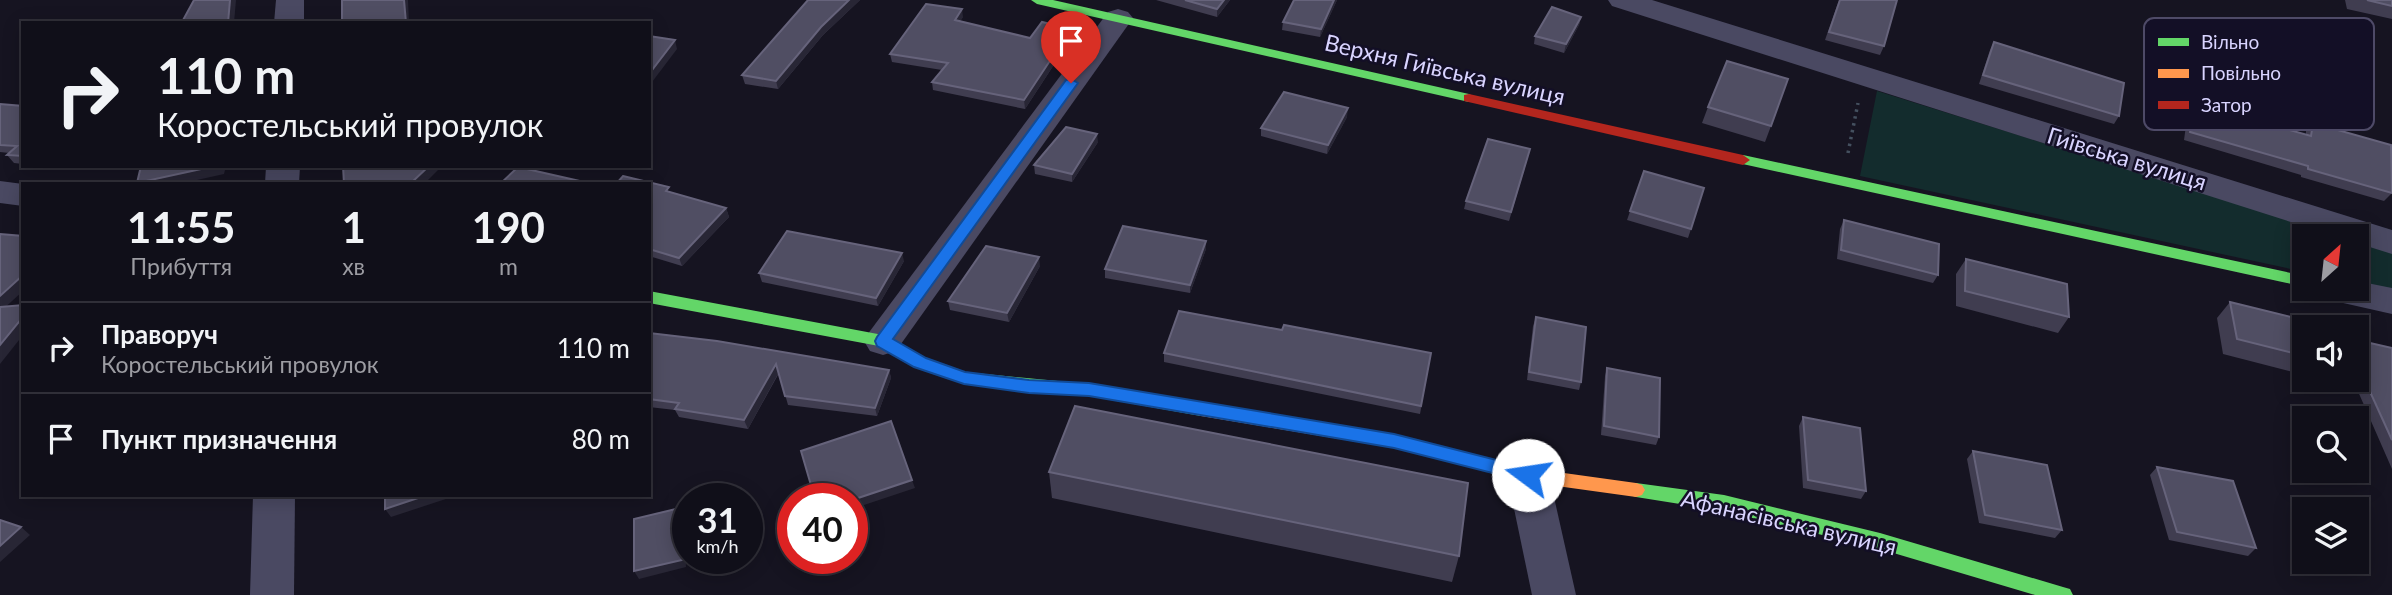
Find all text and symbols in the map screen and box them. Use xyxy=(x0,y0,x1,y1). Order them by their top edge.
pin xyxy=(1041,11,1101,83)
legend xyxy=(2144,18,2374,130)
icon: arrive xyxy=(1052,22,1090,60)
street label: Верхня Гиївська вулиця xyxy=(1322,28,1568,110)
text: Вільно xyxy=(2201,30,2259,53)
text: 110 m xyxy=(157,46,295,104)
icon: right xyxy=(42,49,133,140)
text: Повільно xyxy=(2201,61,2281,84)
text: Затор xyxy=(2201,93,2252,116)
text: Коростельський провулок xyxy=(157,105,543,144)
street label: Гиївська вулиця xyxy=(2044,121,2210,195)
text: 11:55 xyxy=(127,202,235,252)
text: 1 xyxy=(341,202,366,252)
text: 190 xyxy=(472,202,545,252)
north arrow xyxy=(2292,224,2370,301)
map controls xyxy=(2292,224,2369,574)
text: Прибуття xyxy=(130,252,232,280)
text: хв xyxy=(342,252,365,280)
text: m xyxy=(499,252,518,280)
button: sound xyxy=(2292,315,2369,392)
text: Праворуч xyxy=(101,318,218,350)
icon: right xyxy=(42,329,80,367)
text: 110 m xyxy=(557,332,630,364)
text: Коростельський провулок xyxy=(101,350,379,378)
button: search xyxy=(2292,406,2369,483)
icon: arrive xyxy=(42,420,80,458)
text: Пункт призначення xyxy=(101,423,337,455)
text: 80 m xyxy=(572,423,630,455)
position arrow xyxy=(1491,438,1565,512)
speed limit sign: 40 xyxy=(777,483,868,574)
street label: Афанасівська вулиця xyxy=(1679,484,1899,560)
button: layers xyxy=(2292,497,2369,574)
text: 31 xyxy=(697,498,738,540)
text: km/h xyxy=(696,535,739,557)

